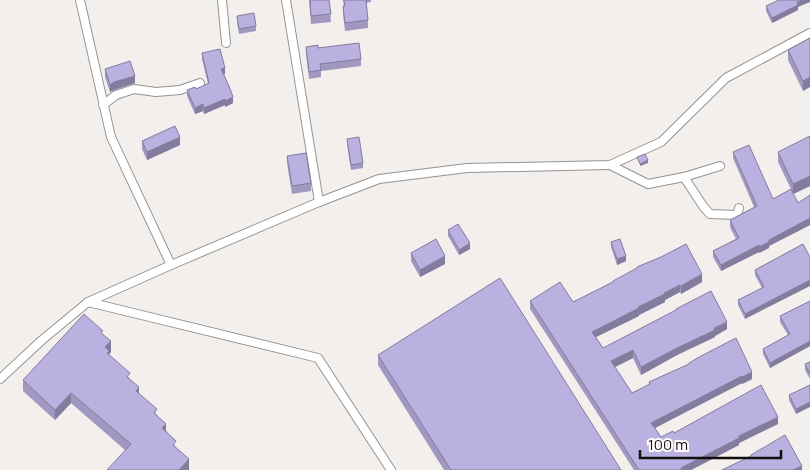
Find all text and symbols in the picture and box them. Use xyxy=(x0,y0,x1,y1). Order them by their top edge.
scale bar xyxy=(640,428,781,460)
text: 100 m xyxy=(648,434,688,455)

